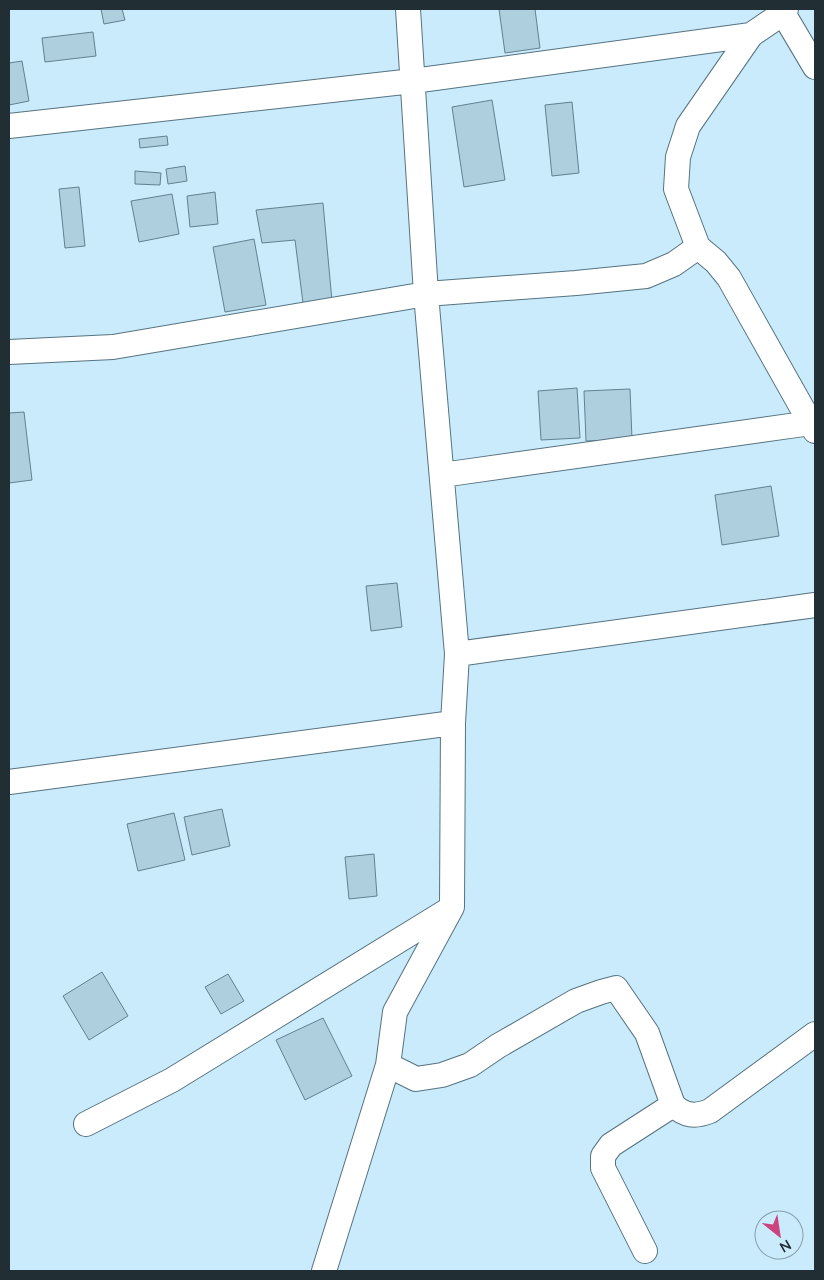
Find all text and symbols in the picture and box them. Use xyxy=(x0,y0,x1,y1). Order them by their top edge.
north arrow xyxy=(754,1210,804,1260)
text: N xyxy=(776,1235,795,1257)

